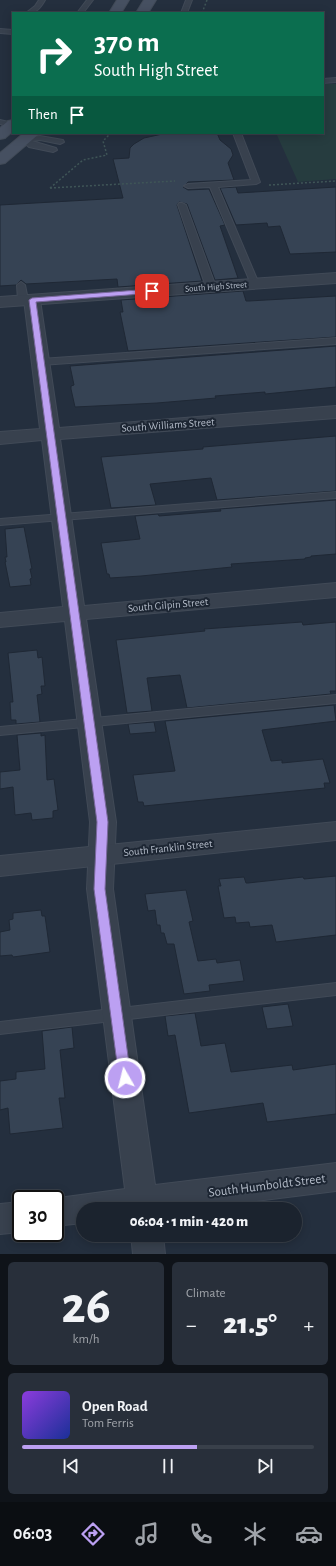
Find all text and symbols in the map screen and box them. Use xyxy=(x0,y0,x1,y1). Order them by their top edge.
icon: right xyxy=(28,28,80,80)
text: 370 m xyxy=(94,29,160,57)
text: South High Street xyxy=(94,62,218,80)
icon: arrive xyxy=(66,104,88,126)
text: Then xyxy=(28,107,58,122)
pin xyxy=(135,274,169,308)
icon: arrive xyxy=(141,280,163,302)
street label: South High Street xyxy=(185,280,247,294)
street label: South Williams Street xyxy=(121,416,215,434)
street label: South Gilpin Street xyxy=(127,596,209,614)
street label: South Franklin Street xyxy=(123,838,213,858)
position arrow xyxy=(104,1057,146,1099)
street label: South Humboldt Street xyxy=(208,1172,326,1200)
speed limit sign: 30 xyxy=(12,1190,64,1242)
text: 06:04 · 1 min · 420 m xyxy=(130,1214,248,1229)
text: 26 xyxy=(61,1280,111,1332)
text: Climate xyxy=(186,1287,225,1300)
text: 21.5° xyxy=(223,1309,277,1339)
text: − xyxy=(186,1314,197,1336)
text: + xyxy=(303,1314,314,1336)
text: km/h xyxy=(73,1333,99,1346)
text: Open Road xyxy=(82,1399,148,1414)
text: Tom Ferris xyxy=(82,1417,134,1430)
icon: previous xyxy=(60,1455,82,1477)
icon: pause xyxy=(157,1455,179,1477)
icon: next xyxy=(254,1455,276,1477)
icon: directions xyxy=(79,1520,107,1548)
icon: music xyxy=(133,1520,161,1548)
icon: phone xyxy=(187,1520,215,1548)
icon: climate xyxy=(241,1520,269,1548)
icon: car xyxy=(295,1520,323,1548)
text: 06:03 xyxy=(13,1525,52,1543)

